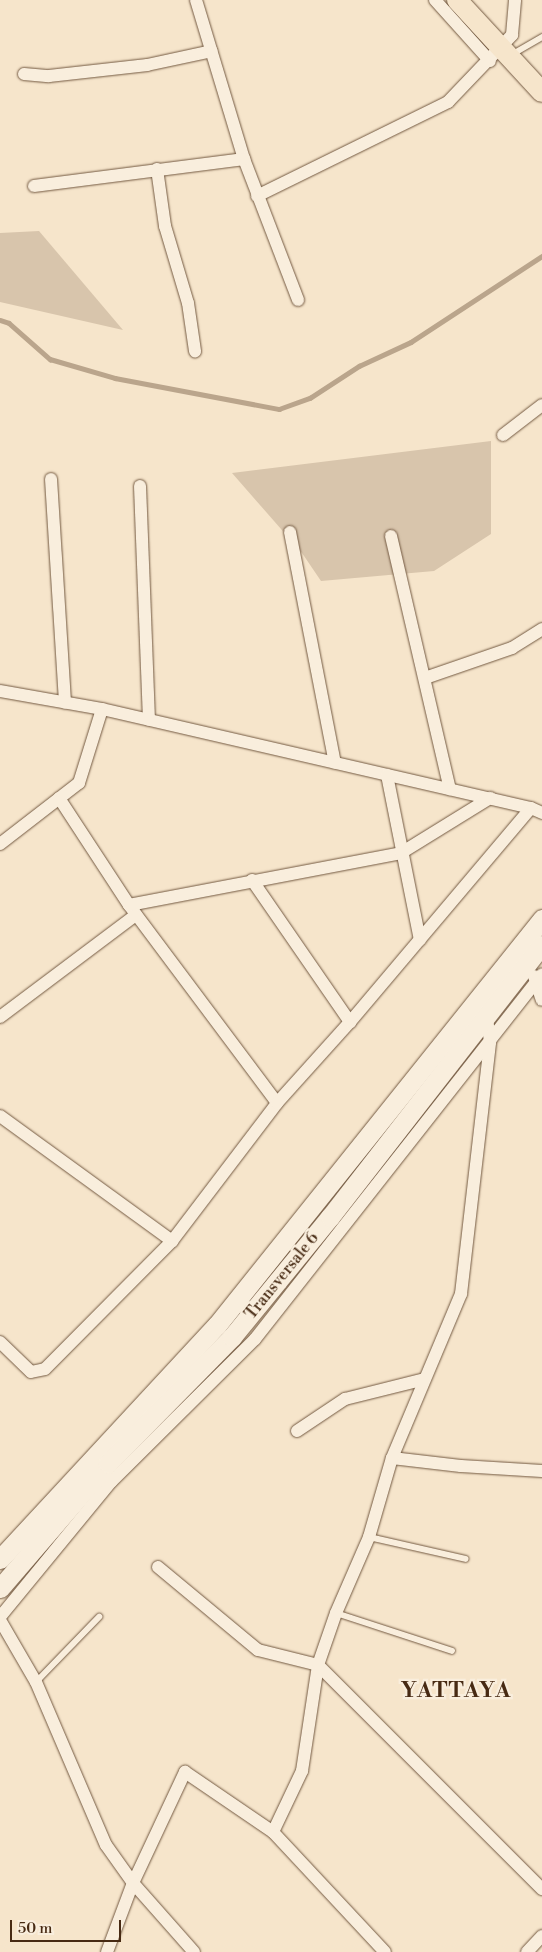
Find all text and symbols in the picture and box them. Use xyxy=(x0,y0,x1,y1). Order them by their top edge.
street label: Transversale 6 xyxy=(241,1229,323,1323)
district label: YATTAYA xyxy=(400,1678,512,1704)
scale bar xyxy=(12,1910,124,1942)
text: 50 m xyxy=(18,1919,52,1938)

